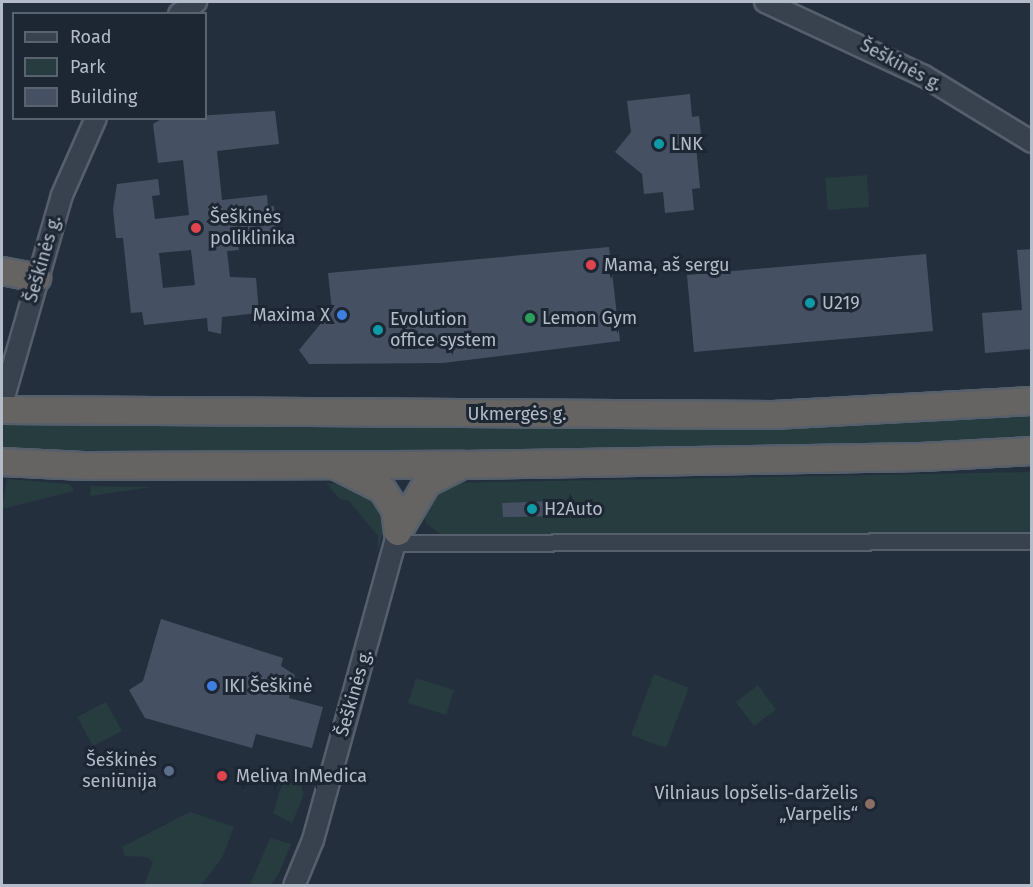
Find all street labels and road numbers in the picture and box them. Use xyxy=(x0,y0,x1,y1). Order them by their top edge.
street label: Šeškinės g. xyxy=(856,34,946,96)
street label: Šeškinės g. xyxy=(20,213,66,305)
street label: Ukmergės g. xyxy=(468,403,566,425)
street label: Šeškinės g. xyxy=(331,647,377,739)

